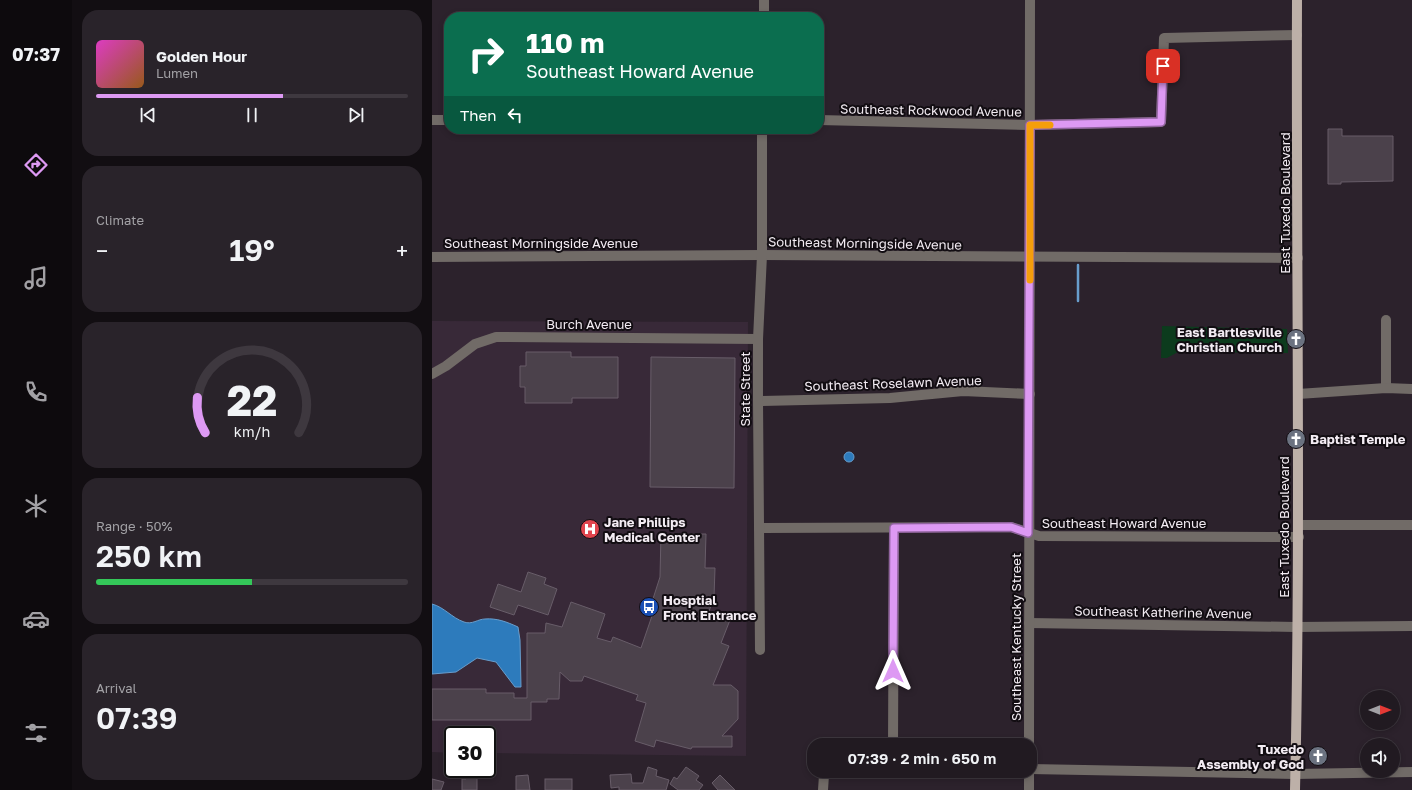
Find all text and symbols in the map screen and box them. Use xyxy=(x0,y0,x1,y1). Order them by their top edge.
text: 110 m xyxy=(526,26,605,59)
icon: right xyxy=(460,28,512,80)
text: 07:37 xyxy=(12,43,60,65)
text: Golden Hour xyxy=(156,47,247,65)
pin xyxy=(1146,49,1180,83)
icon: arrive xyxy=(1152,55,1174,77)
text: Southeast Howard Avenue xyxy=(526,60,754,82)
text: Lumen xyxy=(156,65,198,81)
street label: Southeast Rockwood Avenue xyxy=(840,100,1022,120)
icon: previous xyxy=(137,104,159,126)
icon: pause xyxy=(241,104,263,126)
icon: next xyxy=(345,104,367,126)
icon: left xyxy=(504,104,526,126)
text: Then xyxy=(460,106,496,124)
street label: East Tuxedo Boulevard xyxy=(1277,132,1293,274)
icon: directions xyxy=(22,151,50,179)
text: Climate xyxy=(96,212,144,228)
text: 19° xyxy=(229,232,275,268)
street label: Southeast Morningside Avenue xyxy=(768,233,962,253)
street label: Southeast Morningside Avenue xyxy=(444,235,638,251)
text: − xyxy=(96,237,108,264)
text: + xyxy=(396,237,408,264)
icon: music xyxy=(22,264,50,292)
street label: Burch Avenue xyxy=(546,316,632,332)
place label: East Bartlesville Christian Church xyxy=(1177,324,1282,355)
church icon: East Bartlesville Christian Church xyxy=(1285,328,1307,350)
street label: State Street xyxy=(737,352,753,426)
street label: Southeast Roselawn Avenue xyxy=(804,372,982,394)
text: 22 xyxy=(227,375,277,425)
icon: phone xyxy=(22,378,50,406)
text: km/h xyxy=(234,423,270,440)
church icon: Baptist Temple xyxy=(1285,428,1307,450)
place label: Baptist Temple xyxy=(1310,431,1406,447)
street label: East Tuxedo Boulevard xyxy=(1276,456,1292,598)
icon: climate xyxy=(22,492,50,520)
place label: Jane Phillips Medical Center xyxy=(604,514,700,545)
street label: Southeast Howard Avenue xyxy=(1042,515,1206,531)
text: Range · 50% xyxy=(96,518,173,534)
hospital icon: Jane Phillips Medical Center xyxy=(579,518,601,540)
text: 250 km xyxy=(96,538,202,574)
street label: Southeast Kentucky Street xyxy=(1008,553,1024,721)
place label: Hosptial Front Entrance xyxy=(663,592,757,623)
bus stop icon: Hosptial Front Entrance xyxy=(638,596,660,618)
street label: Southeast Katherine Avenue xyxy=(1074,602,1252,622)
icon: car xyxy=(22,605,50,633)
position arrow xyxy=(872,650,914,692)
text: Arrival xyxy=(96,680,137,696)
north arrow xyxy=(1360,690,1400,730)
map controls xyxy=(1360,690,1400,778)
text: 07:39 xyxy=(96,700,178,736)
icon: filters xyxy=(22,719,50,747)
speed limit sign: 30 xyxy=(444,726,496,778)
button: sound xyxy=(1360,738,1400,778)
place label: Tuxedo Assembly of God xyxy=(1197,741,1304,772)
church icon: Tuxedo Assembly of God xyxy=(1307,745,1329,767)
text: 07:39 · 2 min · 650 m xyxy=(848,749,996,767)

